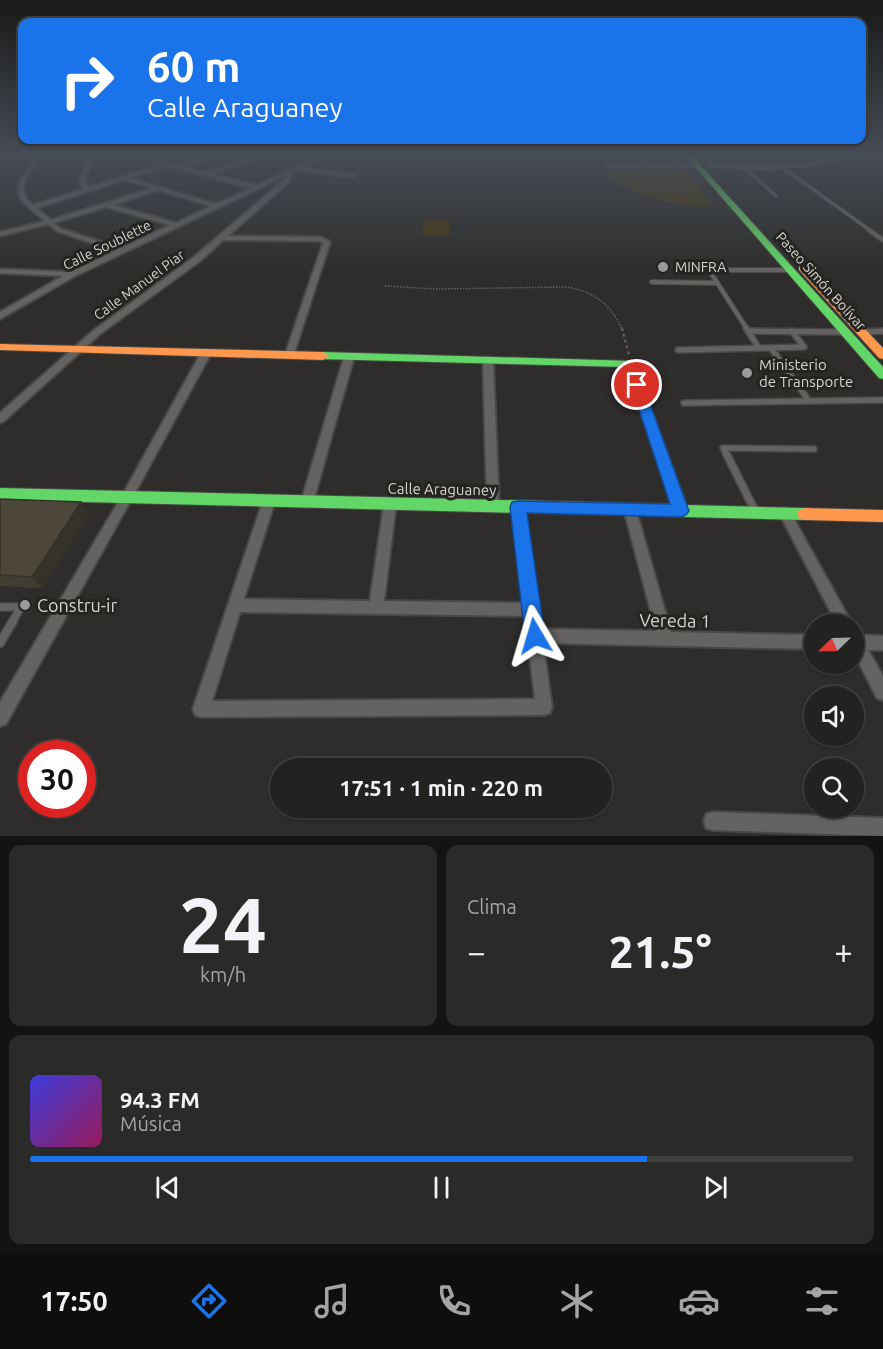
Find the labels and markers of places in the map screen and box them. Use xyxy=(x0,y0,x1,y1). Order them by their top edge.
place label: MINFRA xyxy=(675,259,726,275)
marker: MINFRA xyxy=(656,260,670,274)
place label: Ministerio de Transporte xyxy=(759,356,853,390)
pin xyxy=(611,359,662,410)
marker: Ministerio de Transporte xyxy=(740,366,754,380)
place label: Constru-ir xyxy=(37,595,117,615)
marker: Constru-ir xyxy=(18,598,32,612)

